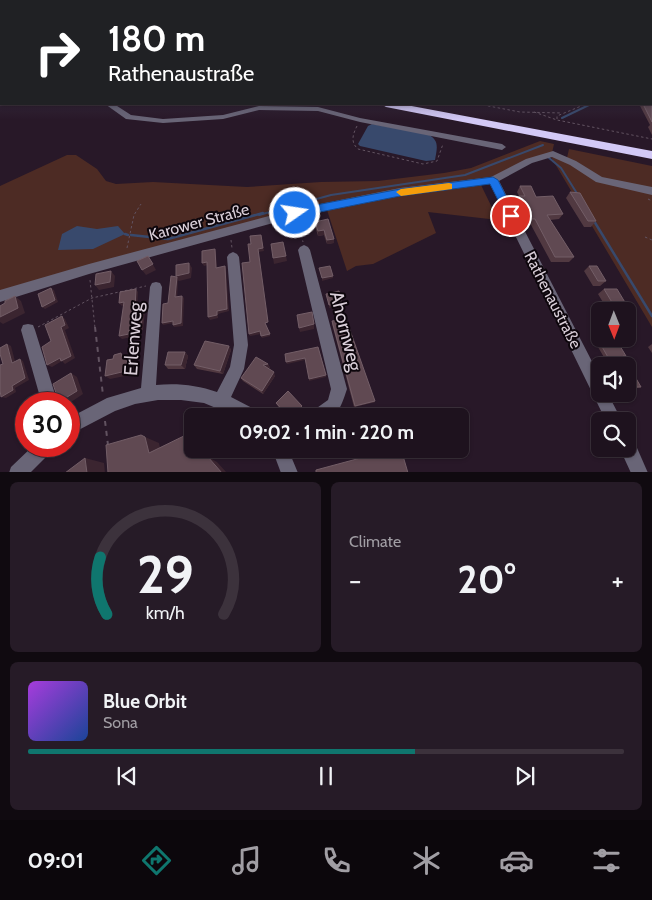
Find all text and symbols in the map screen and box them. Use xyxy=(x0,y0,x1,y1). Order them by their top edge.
text: 180 m xyxy=(108,17,205,60)
icon: right xyxy=(25,20,90,85)
text: Rathenaustraße xyxy=(108,60,254,87)
position arrow xyxy=(268,186,320,238)
pin xyxy=(490,195,532,237)
street label: Karower Straße xyxy=(147,199,251,245)
icon: arrive xyxy=(497,202,525,230)
street label: Rathenaustraße xyxy=(520,248,586,352)
street label: Ahornweg xyxy=(325,289,367,374)
street label: Erlenweg xyxy=(119,301,147,377)
north arrow xyxy=(591,302,636,348)
map controls xyxy=(591,302,636,457)
button: sound xyxy=(591,357,636,402)
speed limit sign: 30 xyxy=(15,392,80,457)
button: search xyxy=(591,412,636,457)
text: 09:02 · 1 min · 220 m xyxy=(239,421,414,444)
text: Climate xyxy=(349,532,401,551)
text: 29 xyxy=(137,543,194,606)
text: 20° xyxy=(458,556,515,603)
text: − xyxy=(349,563,361,597)
text: + xyxy=(612,563,624,597)
text: km/h xyxy=(146,602,185,623)
text: Blue Orbit xyxy=(103,690,187,713)
text: Sona xyxy=(103,713,138,732)
icon: previous xyxy=(113,762,141,790)
icon: pause xyxy=(312,762,340,790)
icon: next xyxy=(511,762,539,790)
icon: directions xyxy=(139,843,174,878)
icon: music xyxy=(229,843,264,878)
icon: phone xyxy=(319,843,354,878)
icon: climate xyxy=(409,843,444,878)
icon: car xyxy=(499,843,534,878)
icon: filters xyxy=(589,843,624,878)
text: 09:01 xyxy=(28,847,84,874)

